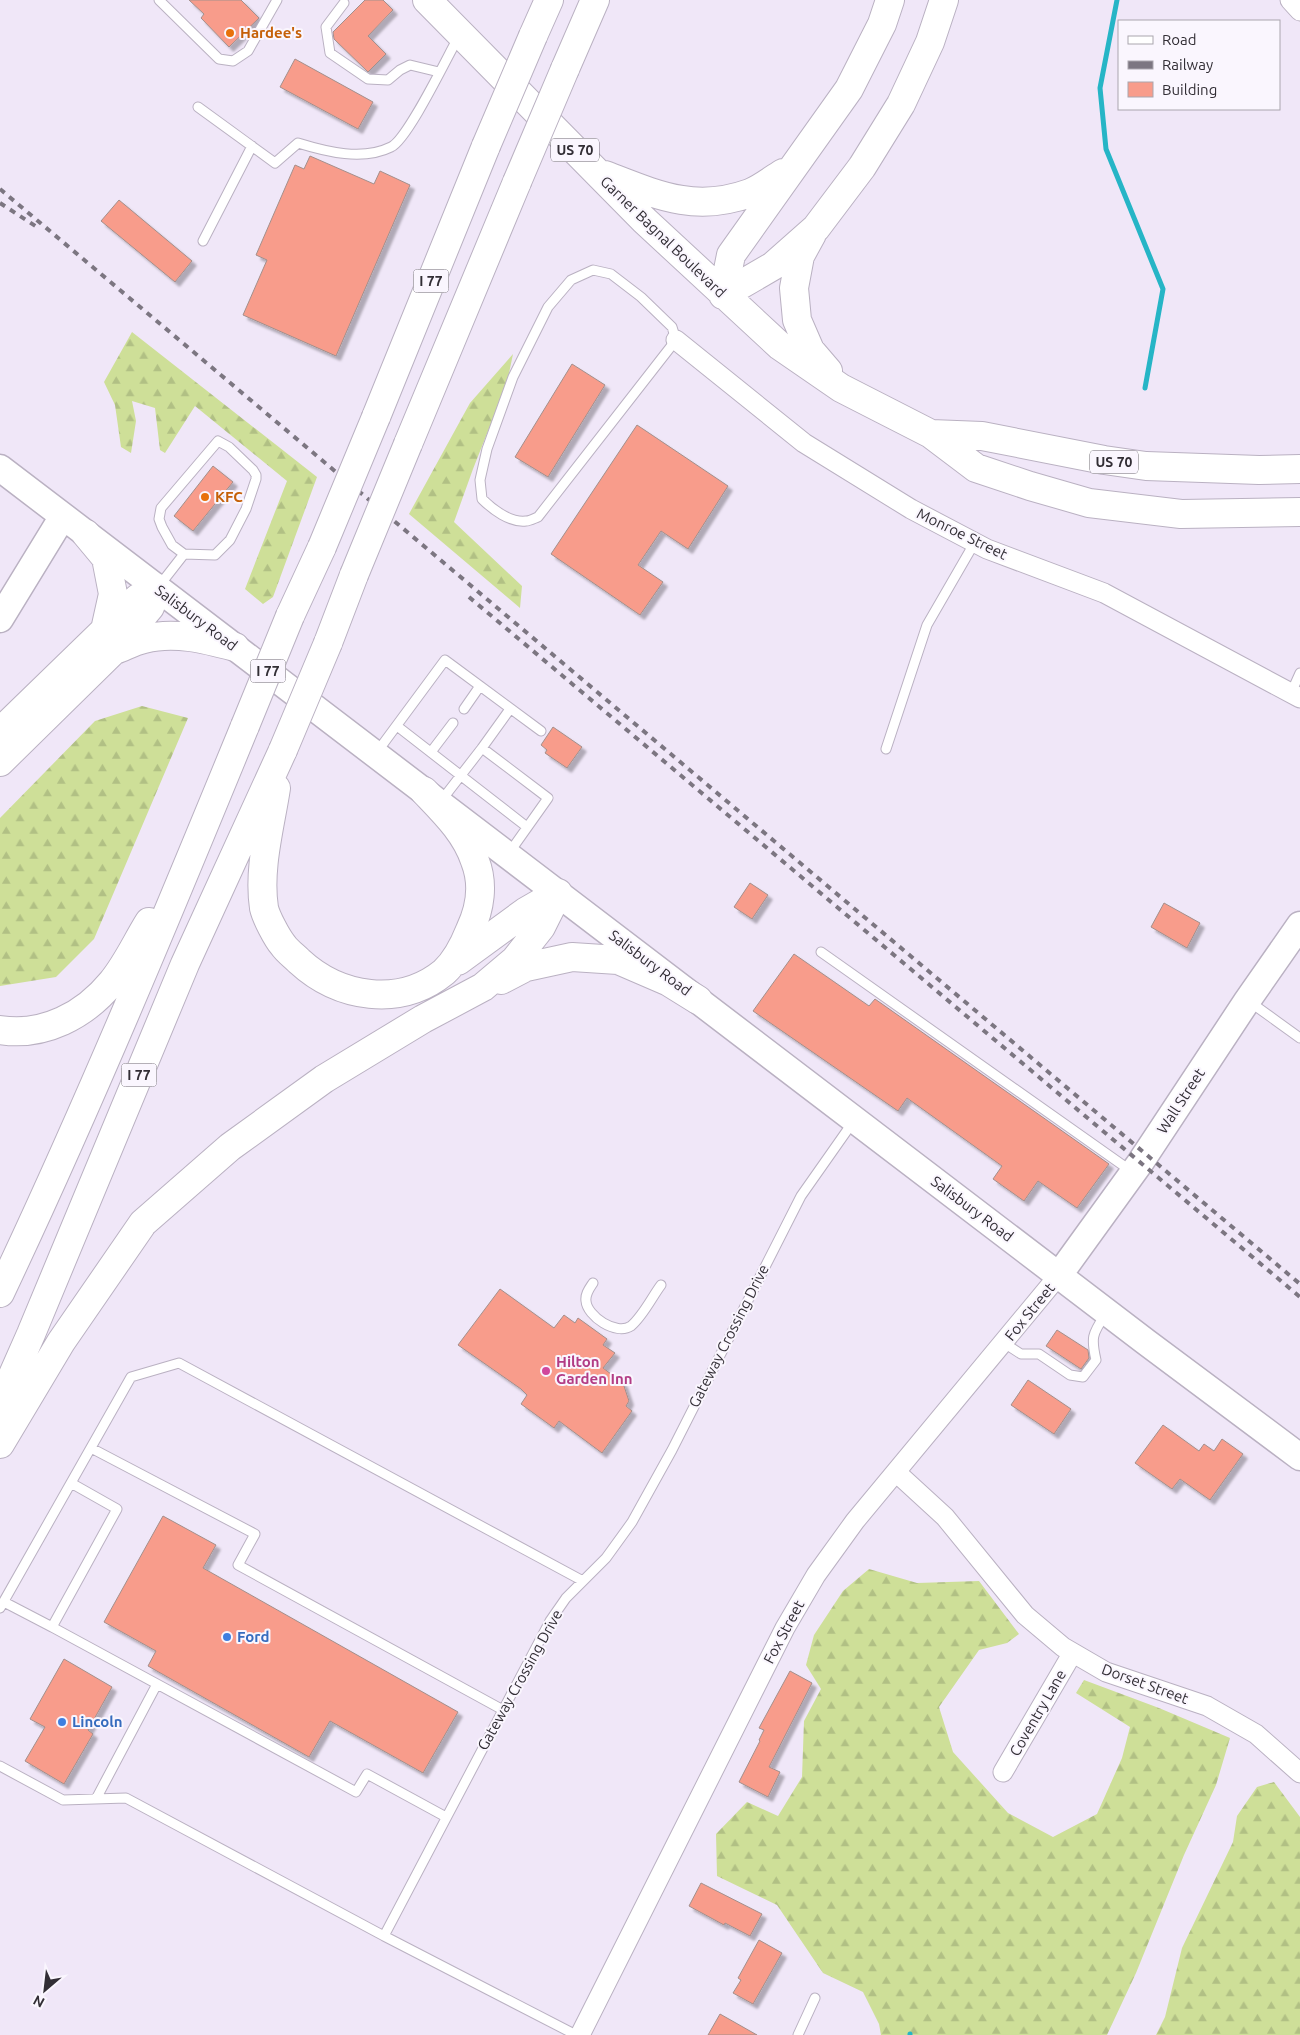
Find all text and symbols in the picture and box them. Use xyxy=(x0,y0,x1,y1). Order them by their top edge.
legend xyxy=(1118,20,1280,110)
place label: Hardee's xyxy=(240,24,302,41)
marker: Hardee's xyxy=(224,27,236,39)
text: Road xyxy=(1162,31,1197,48)
text: Railway xyxy=(1162,56,1213,73)
text: Building xyxy=(1162,81,1217,98)
road number: US 70 xyxy=(551,138,599,162)
street label: Garner Bagnal Boulevard xyxy=(597,172,729,301)
road number: I 77 xyxy=(414,270,448,292)
road number: US 70 xyxy=(1090,451,1138,474)
place label: KFC xyxy=(215,488,243,505)
marker: KFC xyxy=(199,491,211,503)
street label: Monroe Street xyxy=(914,504,1010,563)
street label: Salisbury Road xyxy=(152,581,241,654)
road number: I 77 xyxy=(250,659,286,682)
street label: Salisbury Road xyxy=(606,926,695,999)
road number: I 77 xyxy=(122,1064,156,1086)
street label: Wall Street xyxy=(1153,1065,1208,1137)
street label: Salisbury Road xyxy=(928,1172,1017,1245)
street label: Gateway Crossing Drive xyxy=(685,1261,772,1410)
street label: Fox Street xyxy=(1001,1279,1058,1344)
place label: Hilton Garden Inn xyxy=(556,1353,633,1387)
marker: Hilton Garden Inn xyxy=(540,1365,552,1377)
street label: Fox Street xyxy=(760,1597,807,1666)
street label: Gateway Crossing Drive xyxy=(474,1606,565,1753)
place label: Ford xyxy=(237,1628,269,1645)
marker: Ford xyxy=(221,1631,233,1643)
street label: Dorset Street xyxy=(1099,1660,1191,1707)
street label: Coventry Lane xyxy=(1006,1667,1069,1759)
place label: Lincoln xyxy=(72,1713,123,1730)
marker: Lincoln xyxy=(56,1716,68,1728)
north arrow xyxy=(20,1965,70,2015)
text: N xyxy=(31,1992,47,2011)

